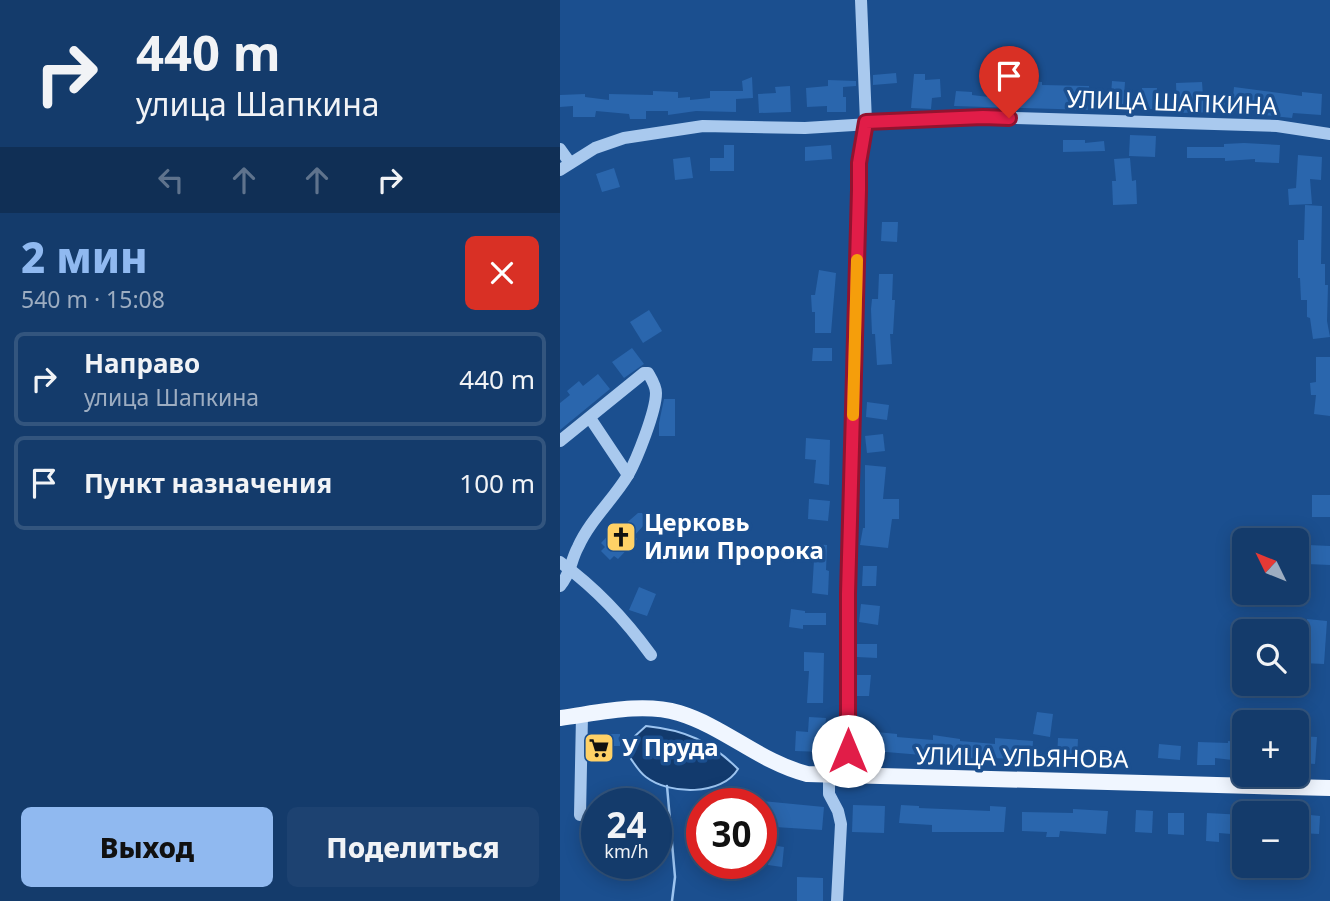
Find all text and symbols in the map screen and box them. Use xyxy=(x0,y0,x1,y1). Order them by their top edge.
text: 440 m xyxy=(136,19,281,85)
icon: right xyxy=(21,28,112,119)
pin xyxy=(979,46,1039,118)
icon: arrive xyxy=(990,57,1028,95)
street label: УЛИЦА ШАПКИНА xyxy=(1066,81,1279,122)
text: улица Шапкина xyxy=(136,82,380,125)
icon: left xyxy=(152,161,190,199)
icon: ahead xyxy=(225,161,263,199)
icon: ahead xyxy=(298,161,336,199)
icon: right xyxy=(371,161,409,199)
text: 2 мин xyxy=(21,228,148,285)
button: close xyxy=(465,236,539,310)
text: 540 m · 15:08 xyxy=(21,283,165,315)
text: Направо xyxy=(84,345,200,381)
icon: right xyxy=(25,360,63,398)
text: 440 m xyxy=(459,361,535,397)
text: улица Шапкина xyxy=(84,381,259,413)
icon: arrive xyxy=(25,464,63,502)
text: Пункт назначения xyxy=(84,465,332,501)
text: 100 m xyxy=(459,465,535,501)
place label: Церковь Илии Пророка xyxy=(644,505,824,566)
church icon: Церковь Илии Пророка xyxy=(604,520,638,554)
north arrow xyxy=(1232,528,1309,606)
map controls xyxy=(1232,528,1309,878)
button: search xyxy=(1232,619,1309,696)
button: + xyxy=(1232,710,1309,787)
position arrow xyxy=(811,714,885,788)
place label: У Пруда xyxy=(622,730,719,763)
supermarket icon: У Пруда xyxy=(582,731,616,765)
street label: УЛИЦА УЛЬЯНОВА xyxy=(915,738,1130,775)
speed limit sign: 30 xyxy=(686,788,777,879)
text: 24 xyxy=(606,801,647,848)
button: − xyxy=(1232,801,1309,878)
button: Выход xyxy=(21,807,273,887)
button: Поделиться xyxy=(287,807,539,887)
text: km/h xyxy=(604,839,649,863)

